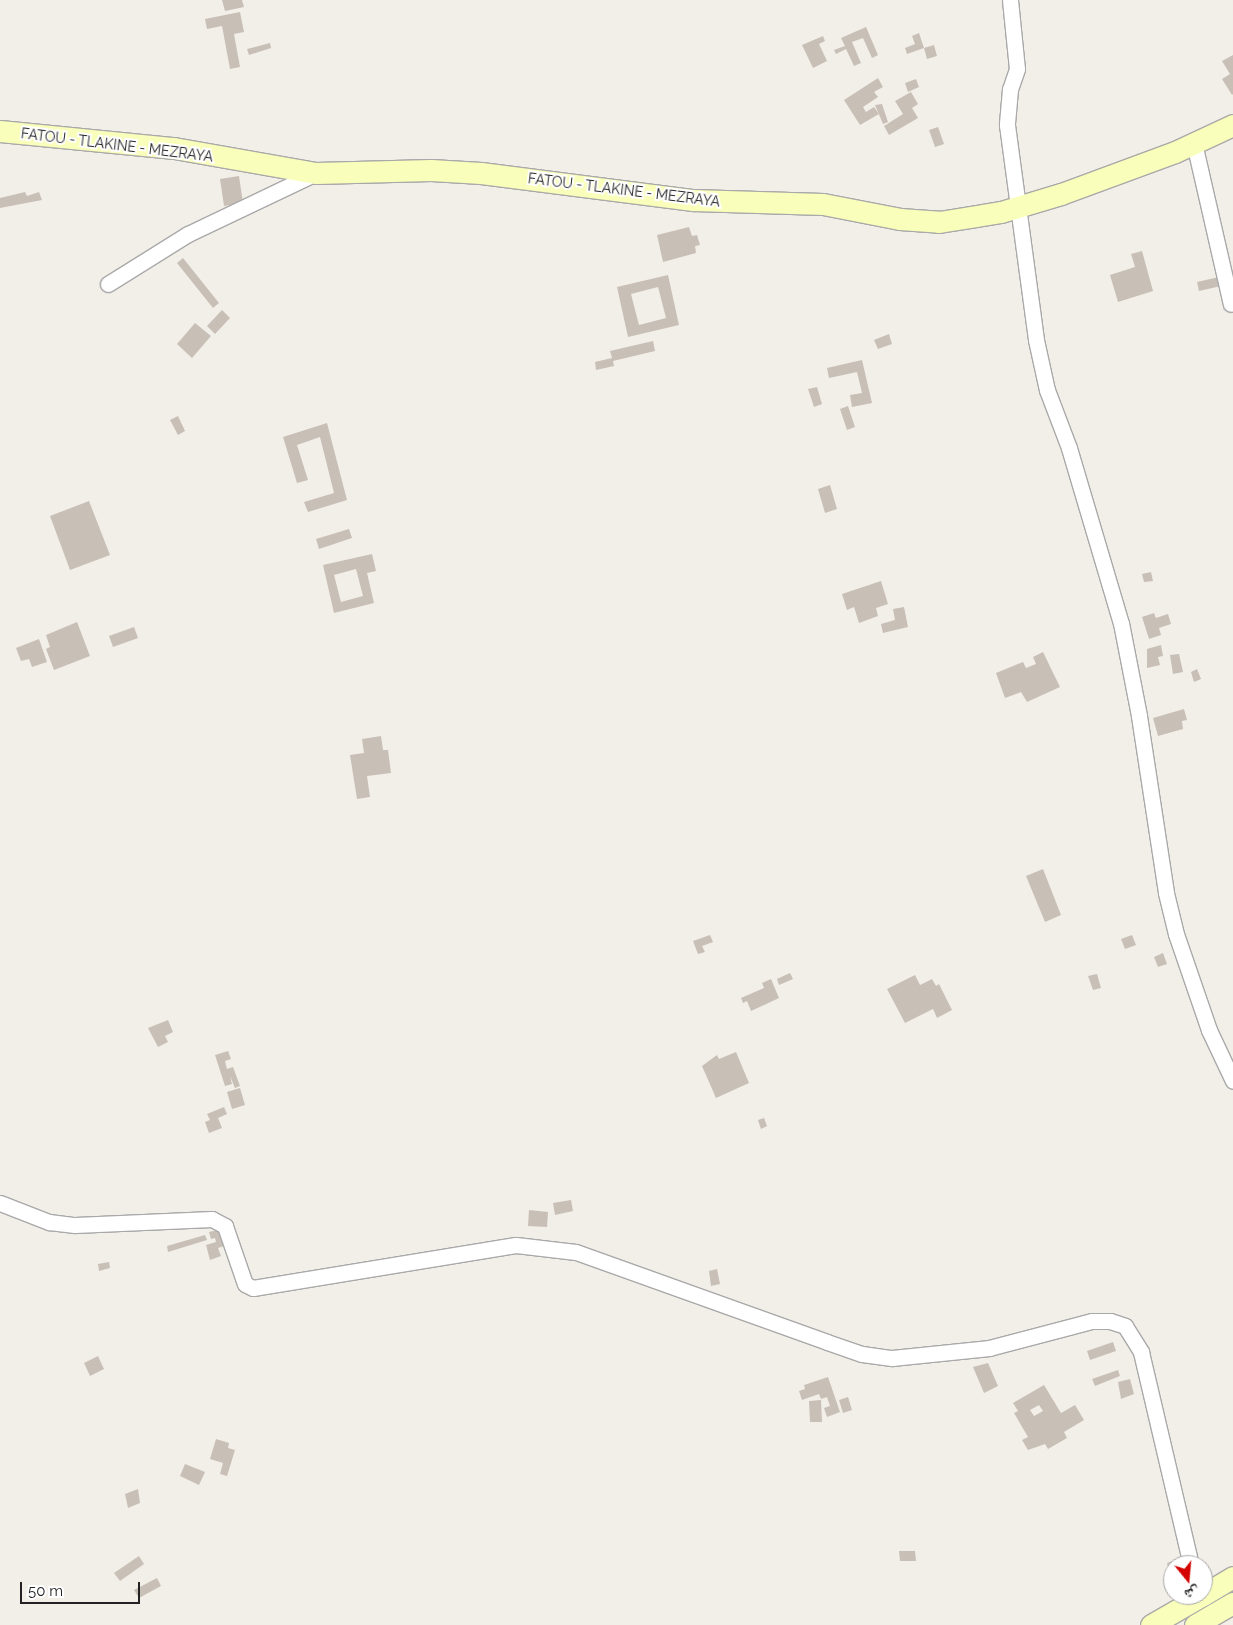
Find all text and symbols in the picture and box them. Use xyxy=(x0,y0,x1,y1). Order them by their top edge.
street label: FATOU - TLAKINE - MEZRAYA xyxy=(20,125,214,165)
street label: FATOU - TLAKINE - MEZRAYA xyxy=(527,170,721,210)
north arrow xyxy=(1163,1555,1213,1605)
scale bar xyxy=(22,1572,142,1604)
text: 50 m xyxy=(28,1582,63,1600)
text: ش xyxy=(1183,1584,1202,1603)

